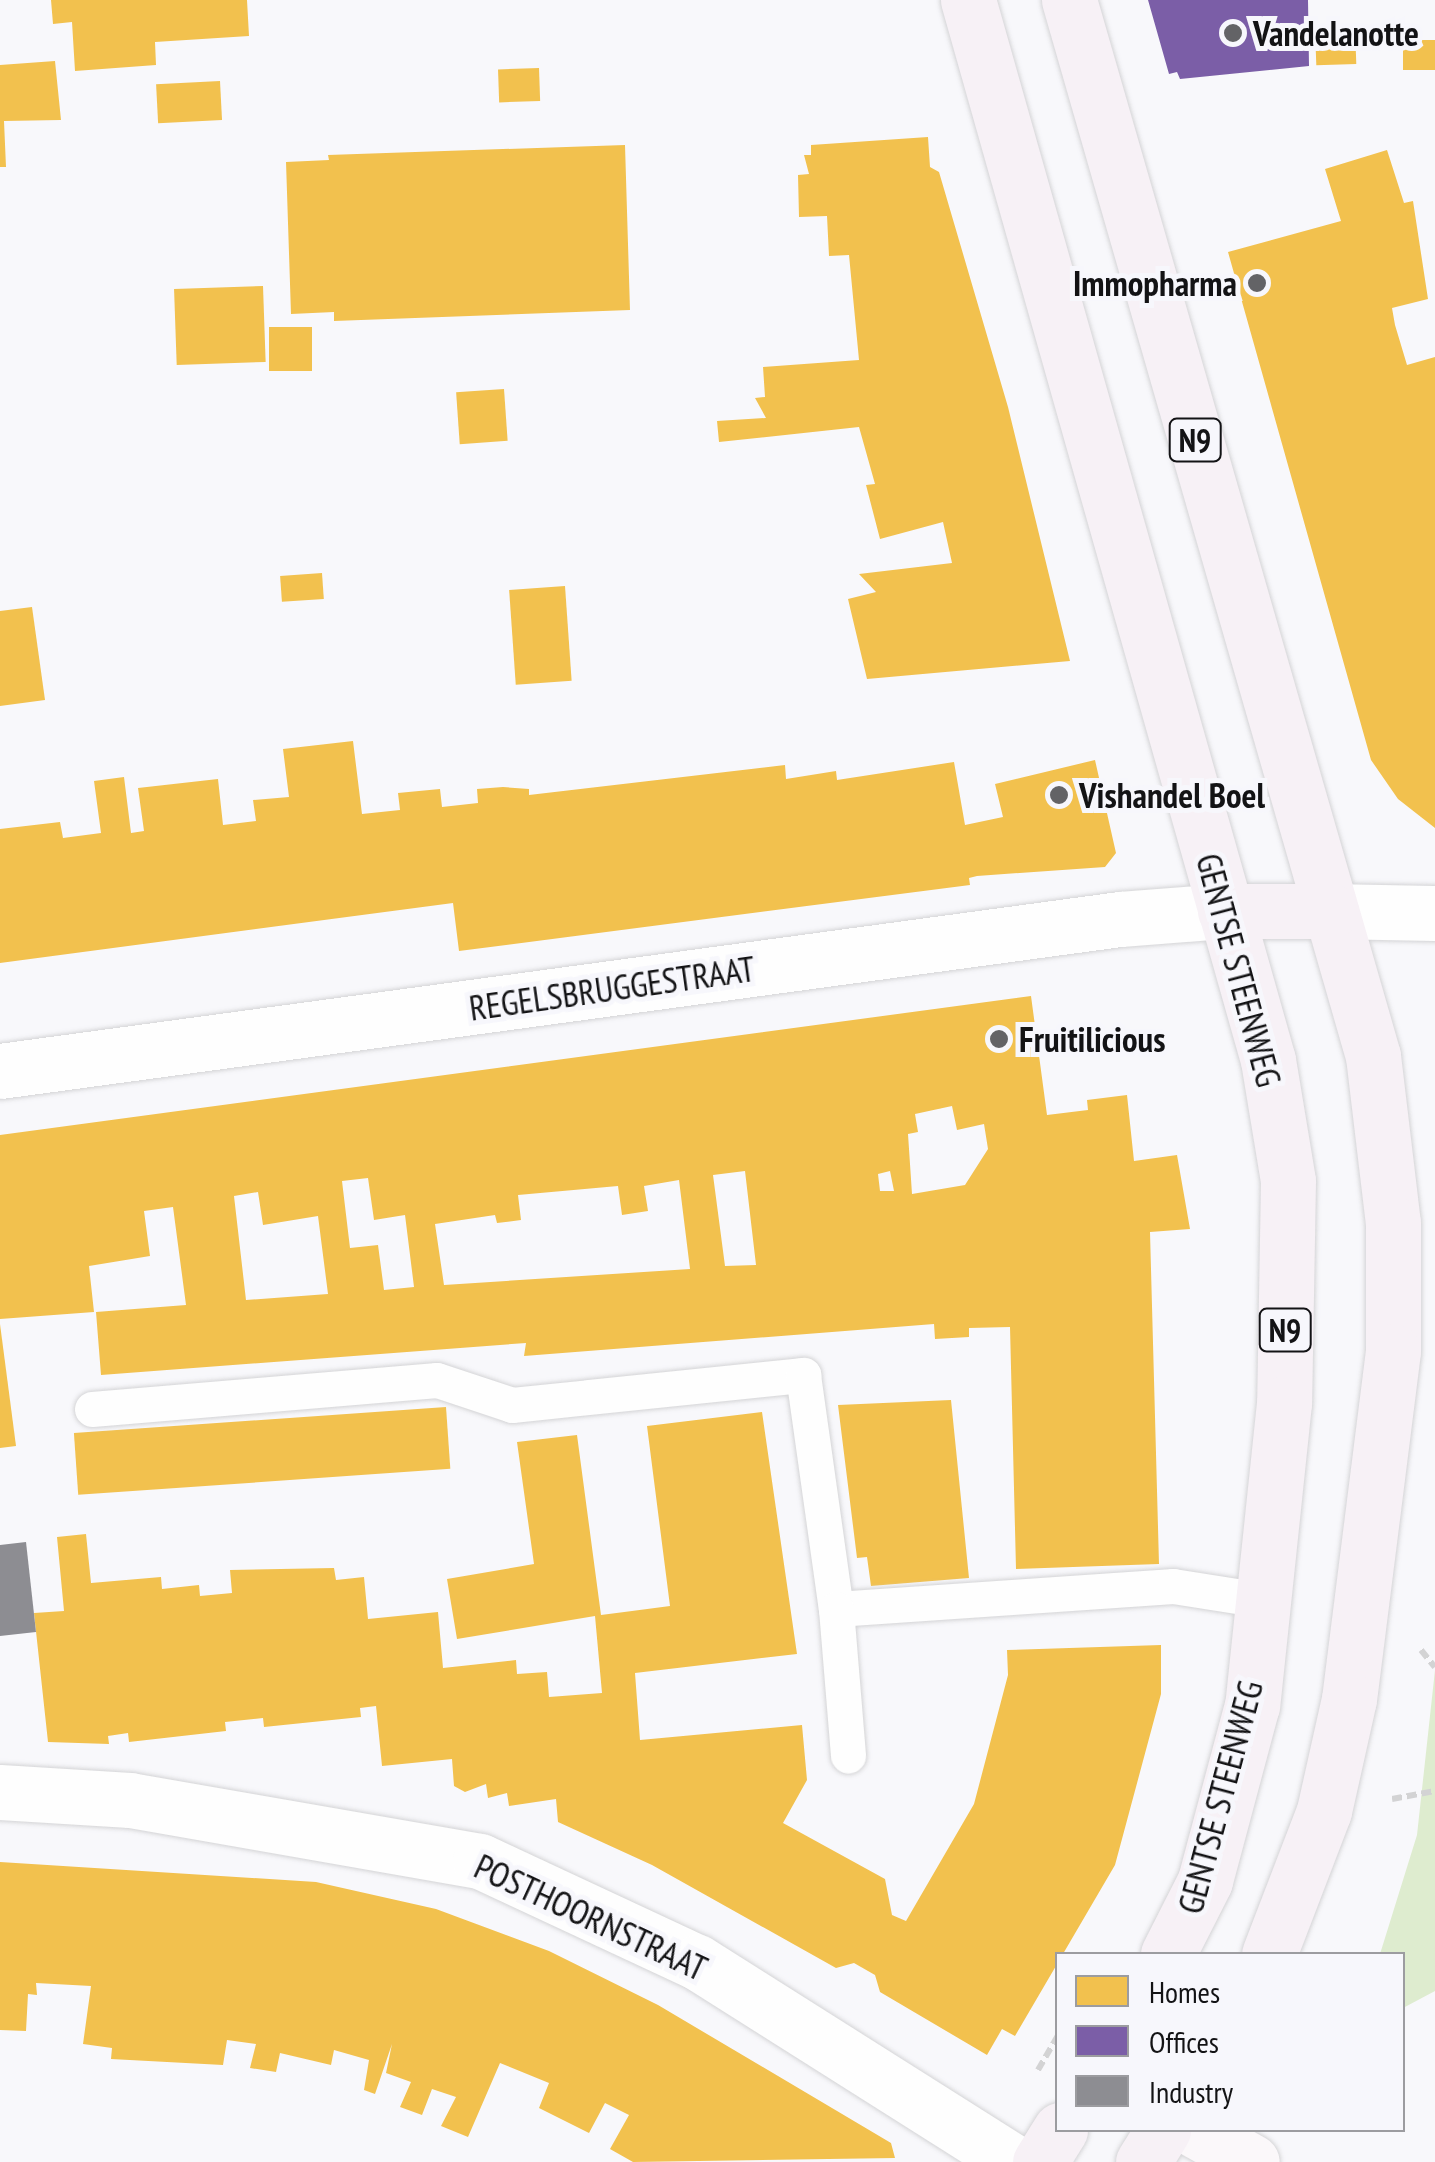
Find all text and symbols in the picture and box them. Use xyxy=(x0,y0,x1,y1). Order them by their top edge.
place label: Vandelanotte xyxy=(1253,12,1419,54)
marker: Vandelanotte xyxy=(1222,22,1244,44)
place label: Immopharma xyxy=(1073,262,1237,304)
marker: Immopharma xyxy=(1246,272,1268,294)
road number: N9 xyxy=(1168,413,1222,467)
place label: Vishandel Boel xyxy=(1079,774,1265,816)
marker: Vishandel Boel xyxy=(1048,784,1070,806)
street label: GENTSE STEENWEG xyxy=(1188,849,1290,1091)
street label: REGELSBRUGGESTRAAT xyxy=(466,947,758,1029)
place label: Fruitilicious xyxy=(1019,1018,1165,1060)
marker: Fruitilicious xyxy=(988,1028,1010,1050)
road number: N9 xyxy=(1258,1303,1312,1357)
street label: GENTSE STEENWEG xyxy=(1169,1676,1271,1918)
street label: POSTHOORNSTRAAT xyxy=(468,1845,714,1989)
legend xyxy=(1055,1952,1405,2132)
text: Homes xyxy=(1149,1972,1220,2011)
text: Offices xyxy=(1149,2022,1219,2061)
text: Industry xyxy=(1149,2072,1233,2111)

